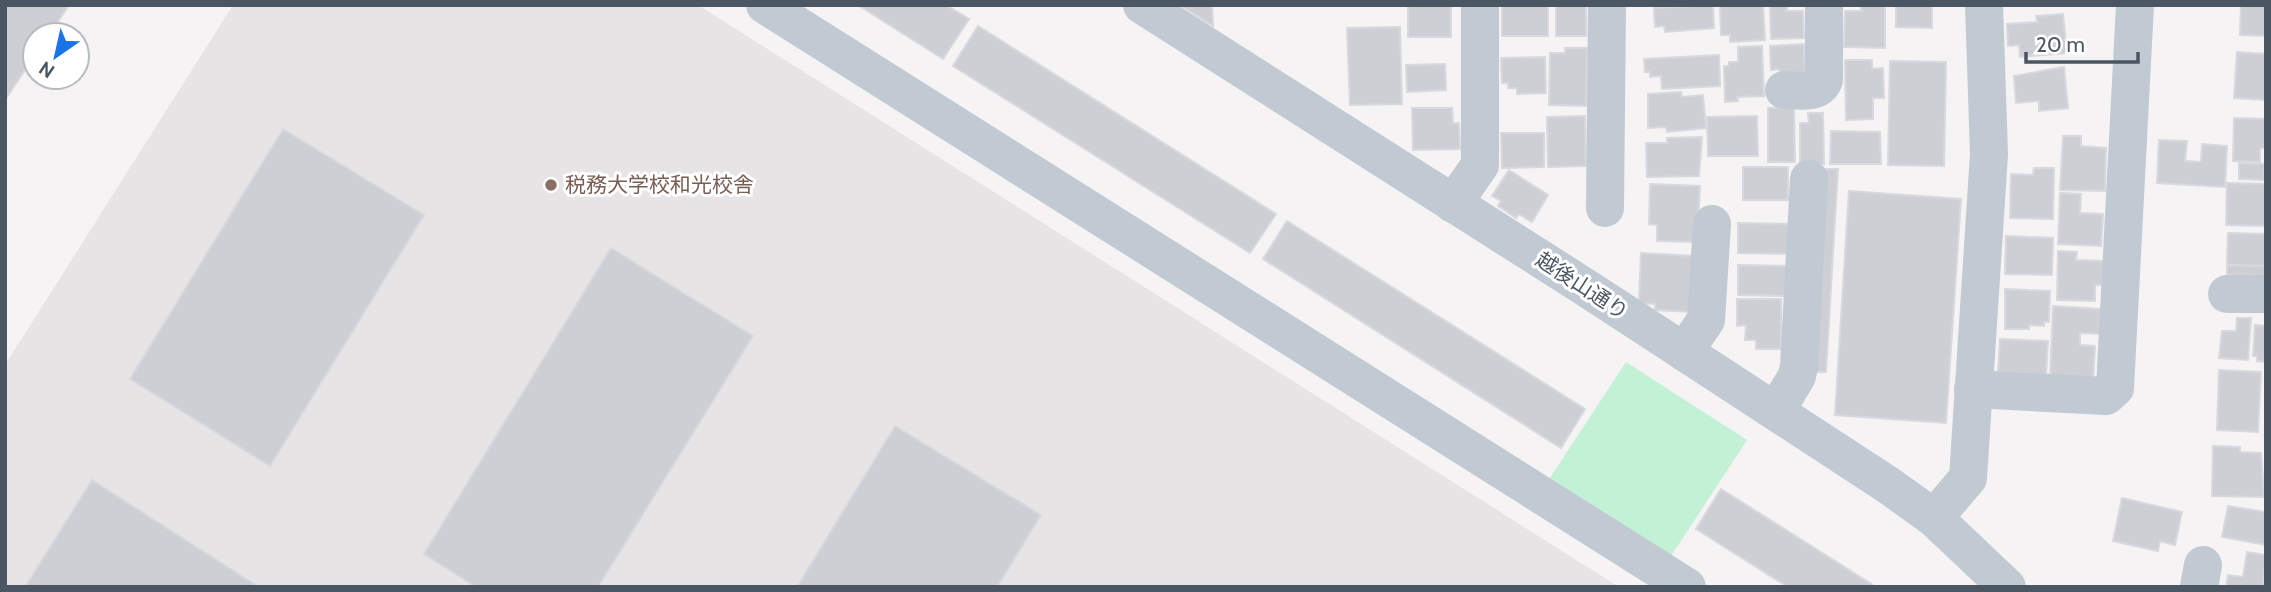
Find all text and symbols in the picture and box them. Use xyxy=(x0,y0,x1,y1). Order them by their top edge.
north arrow xyxy=(21,21,91,91)
scale bar xyxy=(2026,21,2138,65)
text: 20 m xyxy=(2036,32,2085,57)
text: N xyxy=(35,56,59,83)
place label: 税務大学校和光校舎 xyxy=(565,172,754,197)
marker: 税務大学校和光校舎 xyxy=(543,177,559,193)
street label: 越後山通り xyxy=(1531,247,1633,325)

